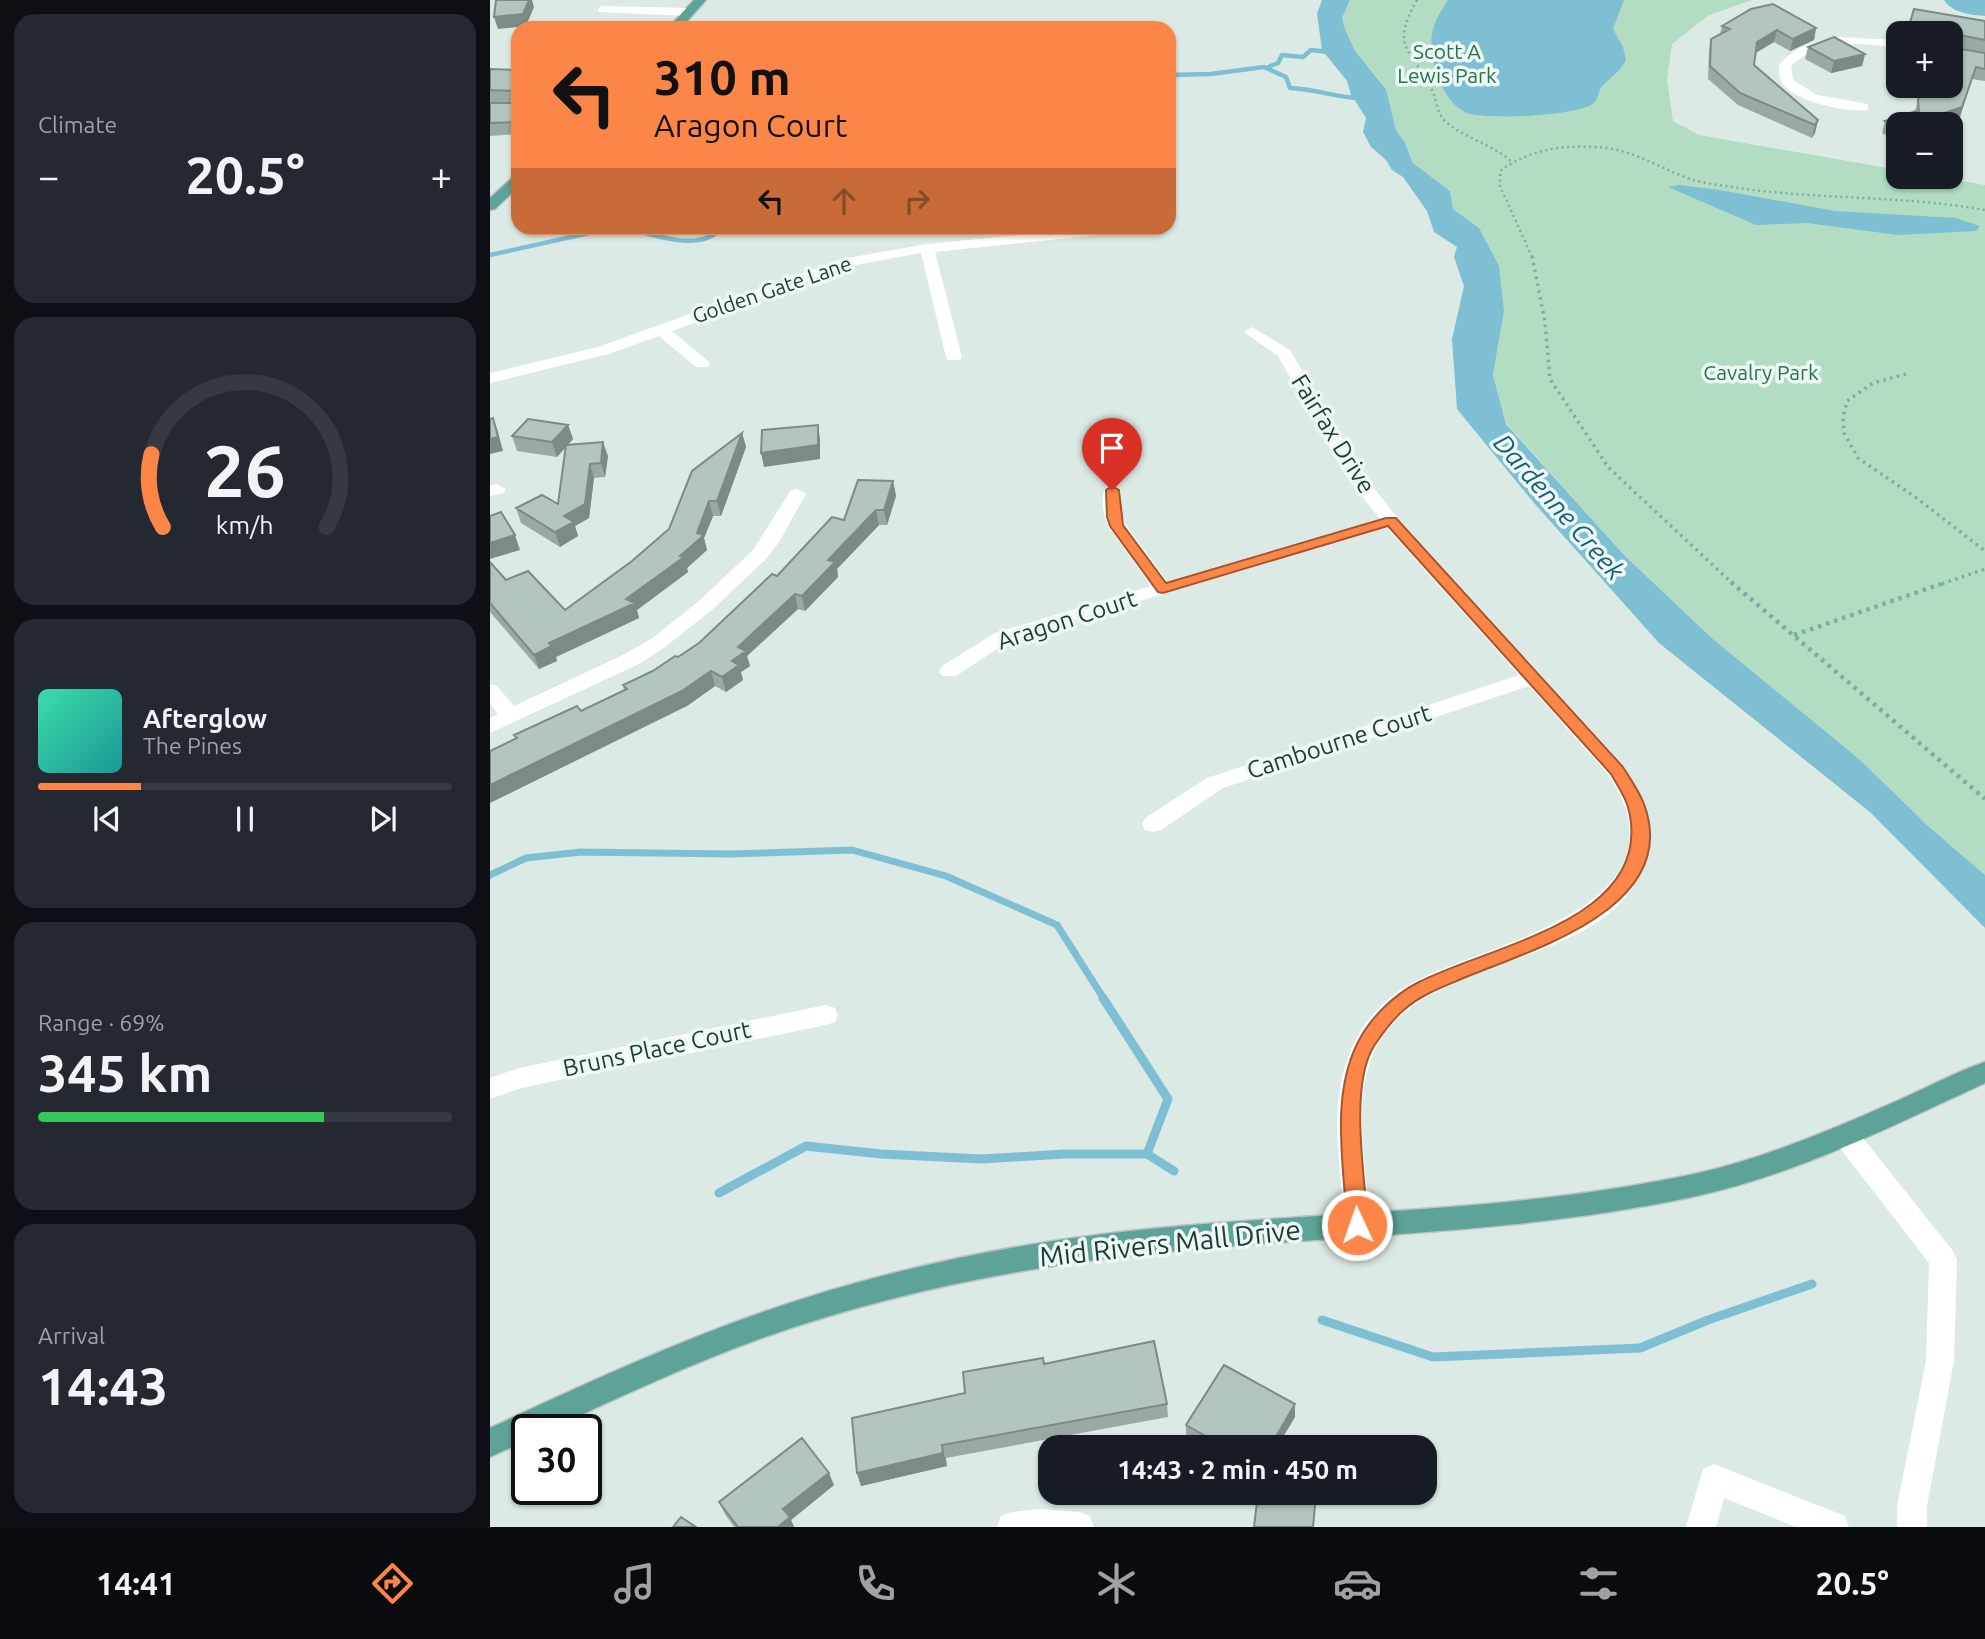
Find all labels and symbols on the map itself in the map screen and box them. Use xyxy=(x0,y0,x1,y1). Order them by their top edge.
park label: Scott A Lewis Park xyxy=(1397,39,1497,87)
street label: Golden Gate Lane xyxy=(689,251,854,328)
park label: Cavalry Park xyxy=(1703,360,1819,384)
street label: Fairfax Drive xyxy=(1286,369,1381,498)
pin xyxy=(1082,418,1142,490)
water label: Dardenne Creek xyxy=(1488,428,1631,586)
street label: Aragon Court xyxy=(994,584,1141,655)
street label: Cambourne Court xyxy=(1243,699,1435,784)
street label: Bruns Place Court xyxy=(560,1015,754,1082)
position arrow xyxy=(1320,1188,1394,1262)
street label: Mid Rivers Mall Drive xyxy=(1038,1213,1302,1272)
speed limit sign: 30 xyxy=(511,1414,602,1505)

